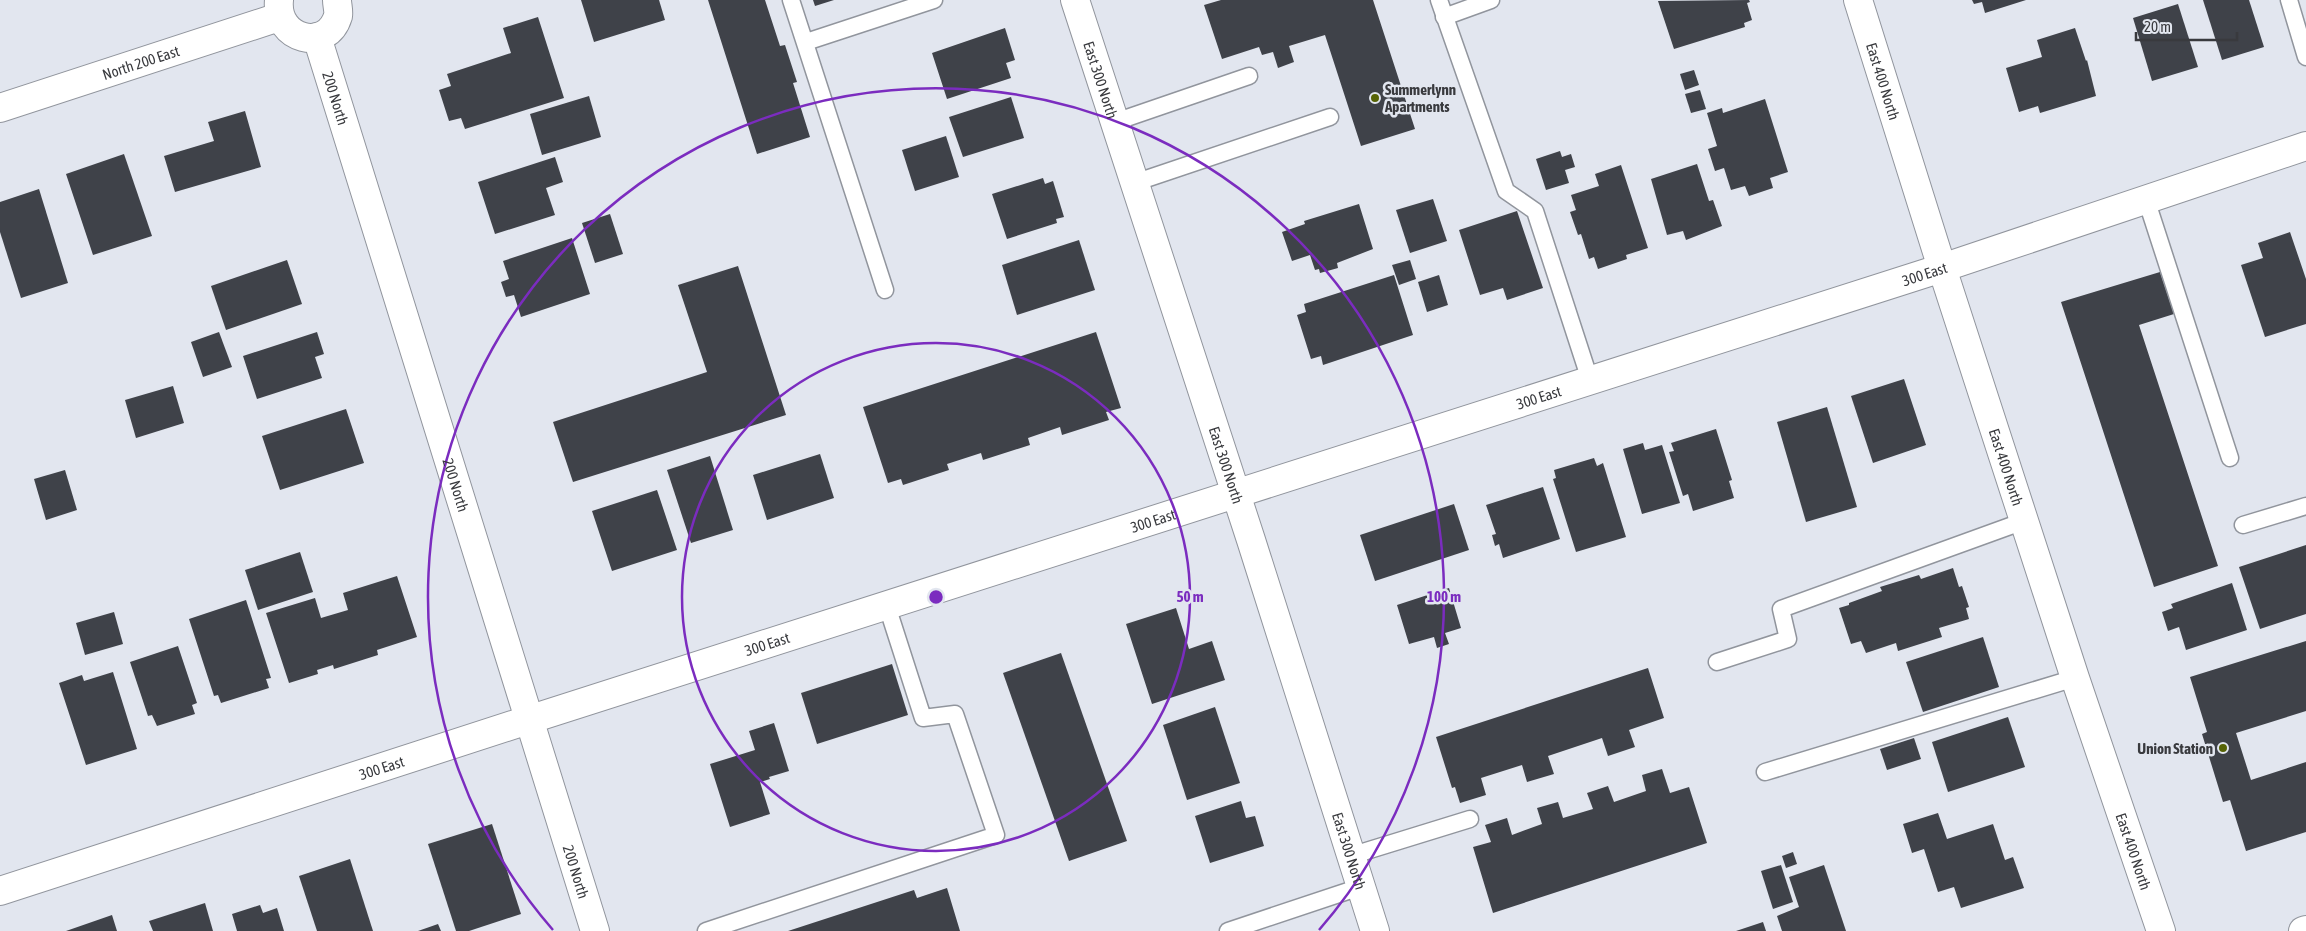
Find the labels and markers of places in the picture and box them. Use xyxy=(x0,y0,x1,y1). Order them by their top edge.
place label: Summerlynn Apartments xyxy=(1384,81,1456,115)
marker: Summerlynn Apartments xyxy=(1369,92,1381,104)
centre of rings xyxy=(927,588,945,606)
place label: Union Station xyxy=(2137,740,2213,757)
marker: Union Station xyxy=(2217,742,2229,754)

